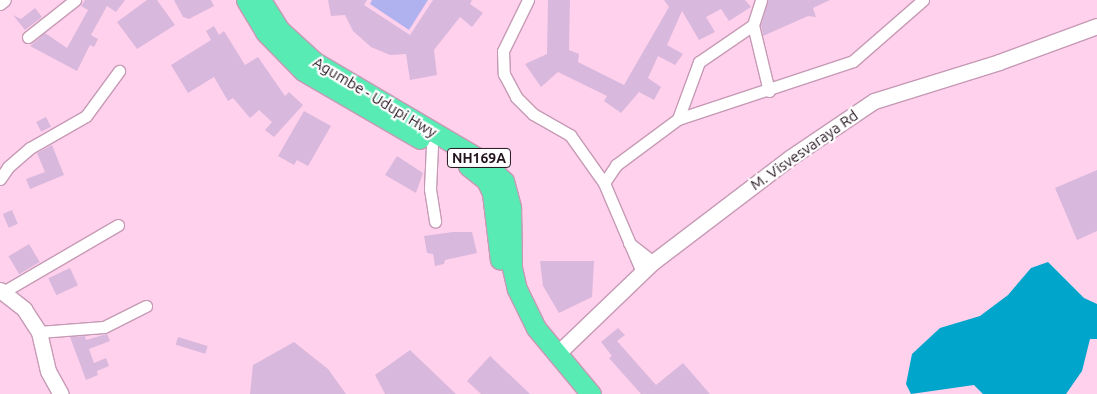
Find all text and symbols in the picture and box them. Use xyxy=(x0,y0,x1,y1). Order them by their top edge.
street label: Agumbe - Udupi Hwy xyxy=(310,53,440,141)
street label: M. Visvesvaraya Rd xyxy=(747,106,861,194)
road number: NH169A xyxy=(446,146,512,170)

